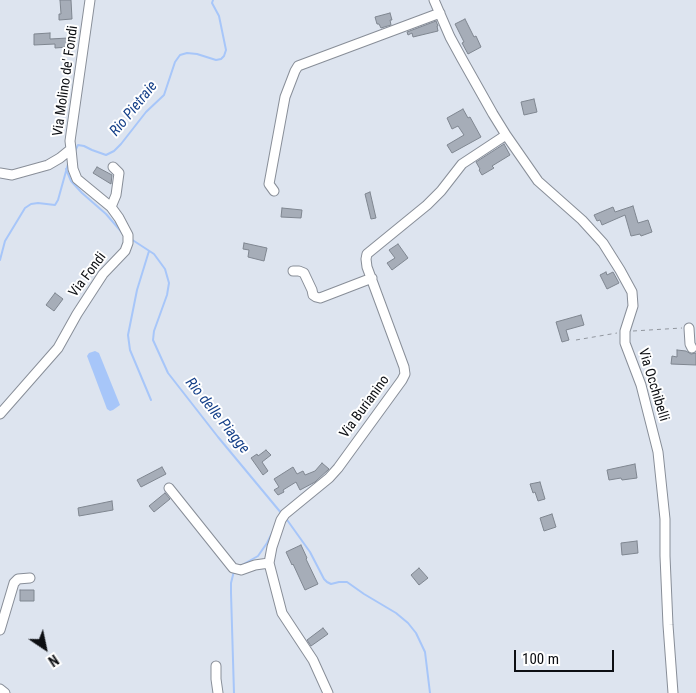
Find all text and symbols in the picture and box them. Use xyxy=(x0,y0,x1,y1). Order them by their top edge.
street label: Via Molino de' Fondi xyxy=(50,25,82,137)
water label: Rio Pietraie xyxy=(106,78,162,140)
street label: Via Fondi xyxy=(66,249,110,301)
street label: Via Occhibelli xyxy=(634,346,672,424)
street label: Via Burianino xyxy=(337,372,393,442)
water label: Rio delle Piagge xyxy=(181,374,253,458)
north arrow xyxy=(20,623,70,673)
scale bar xyxy=(516,640,616,672)
text: 100 m xyxy=(522,650,559,668)
text: N xyxy=(45,651,61,669)

